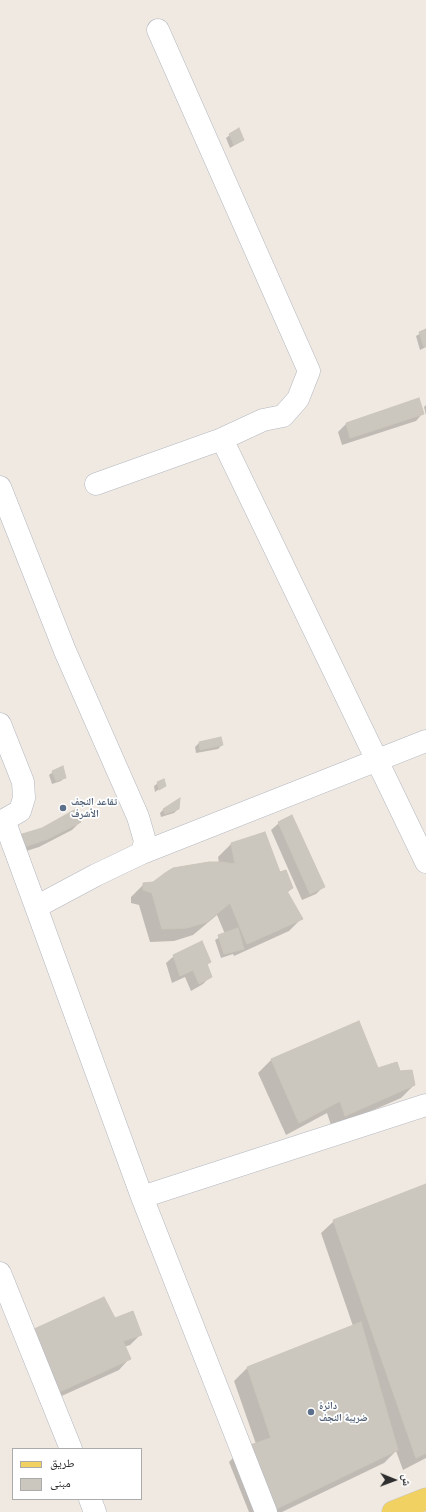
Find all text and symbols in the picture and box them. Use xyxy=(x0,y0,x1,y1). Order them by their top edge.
place label: تقاعد النجف الأشرف xyxy=(71,796,117,820)
marker: تقاعد النجف الأشرف xyxy=(58,803,68,813)
place label: دائرة ضريبة النجف xyxy=(319,1400,368,1424)
marker: دائرة ضريبة النجف xyxy=(306,1407,316,1417)
legend xyxy=(12,1448,142,1500)
text: طريق xyxy=(50,1456,75,1470)
north arrow xyxy=(374,1460,414,1500)
text: ش xyxy=(400,1474,413,1486)
text: مبنى xyxy=(50,1476,71,1490)

